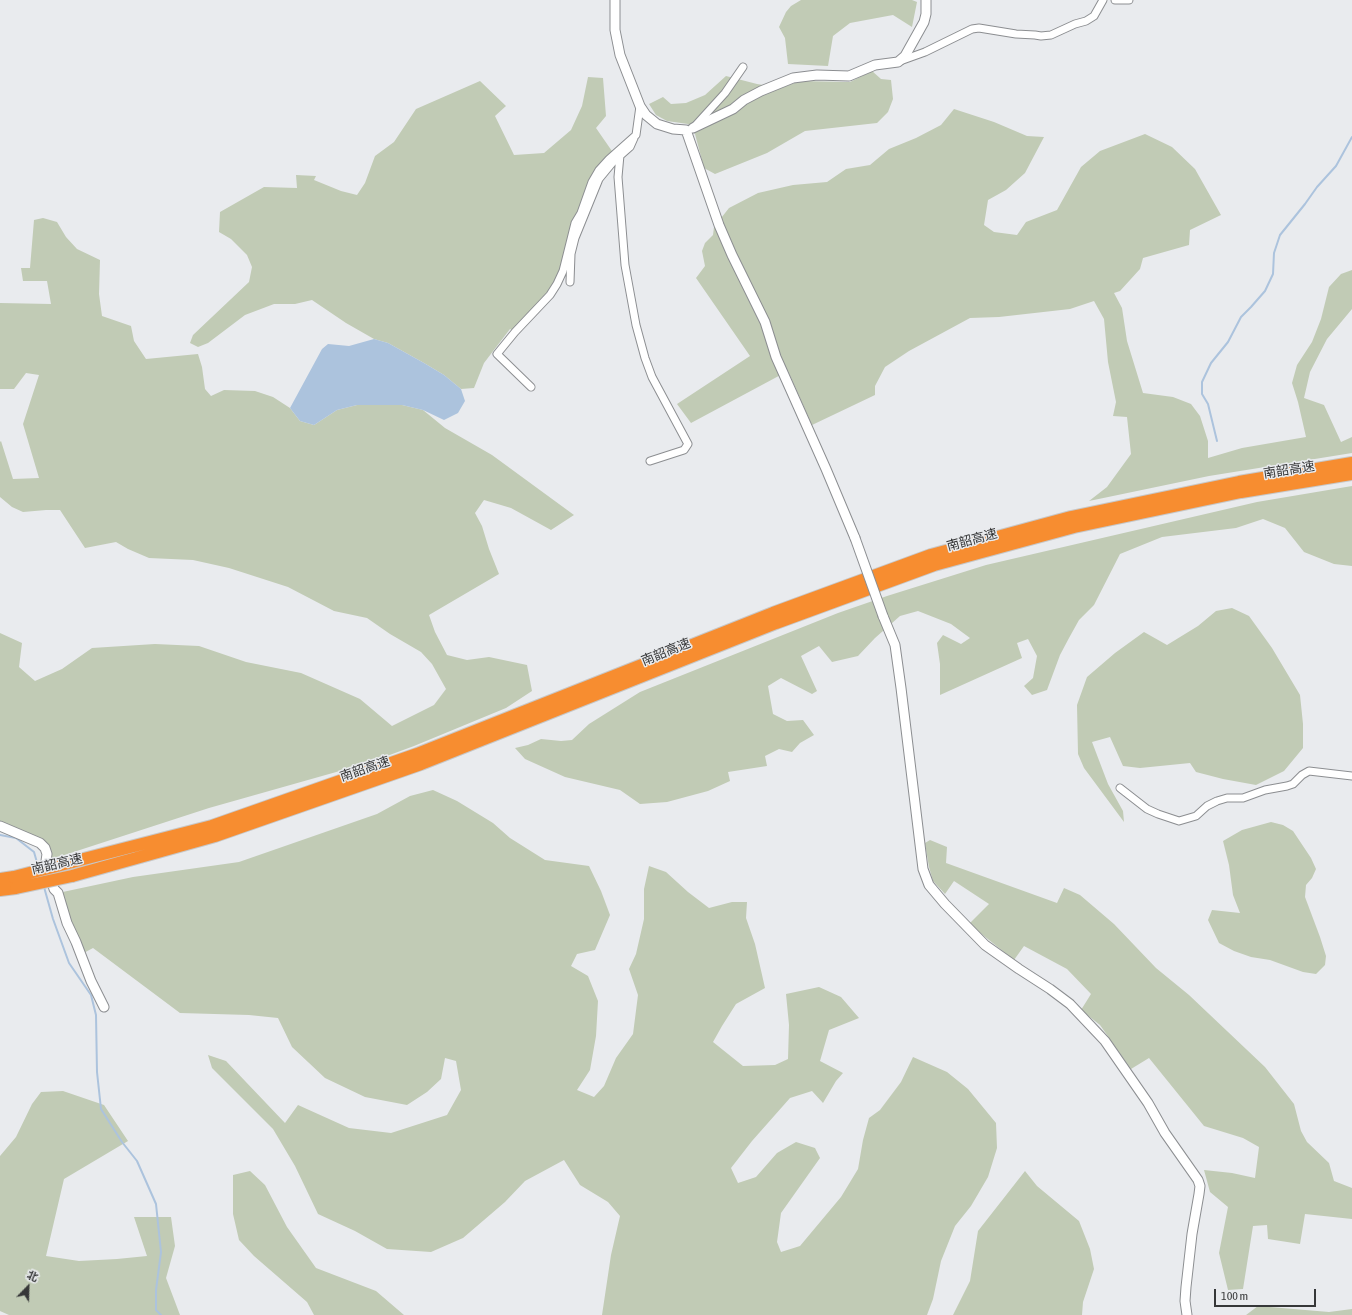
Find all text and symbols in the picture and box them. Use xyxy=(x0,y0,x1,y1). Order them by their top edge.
street label: 南韶高速 xyxy=(1262,458,1316,482)
street label: 南韶高速 xyxy=(945,526,999,554)
street label: 南韶高速 xyxy=(639,635,693,669)
street label: 南韶高速 xyxy=(338,753,392,785)
street label: 南韶高速 xyxy=(30,851,84,877)
north arrow xyxy=(8,1267,48,1307)
text: 北 xyxy=(25,1268,40,1284)
scale bar xyxy=(1216,1281,1318,1307)
text: 100 m xyxy=(1221,1289,1248,1303)

